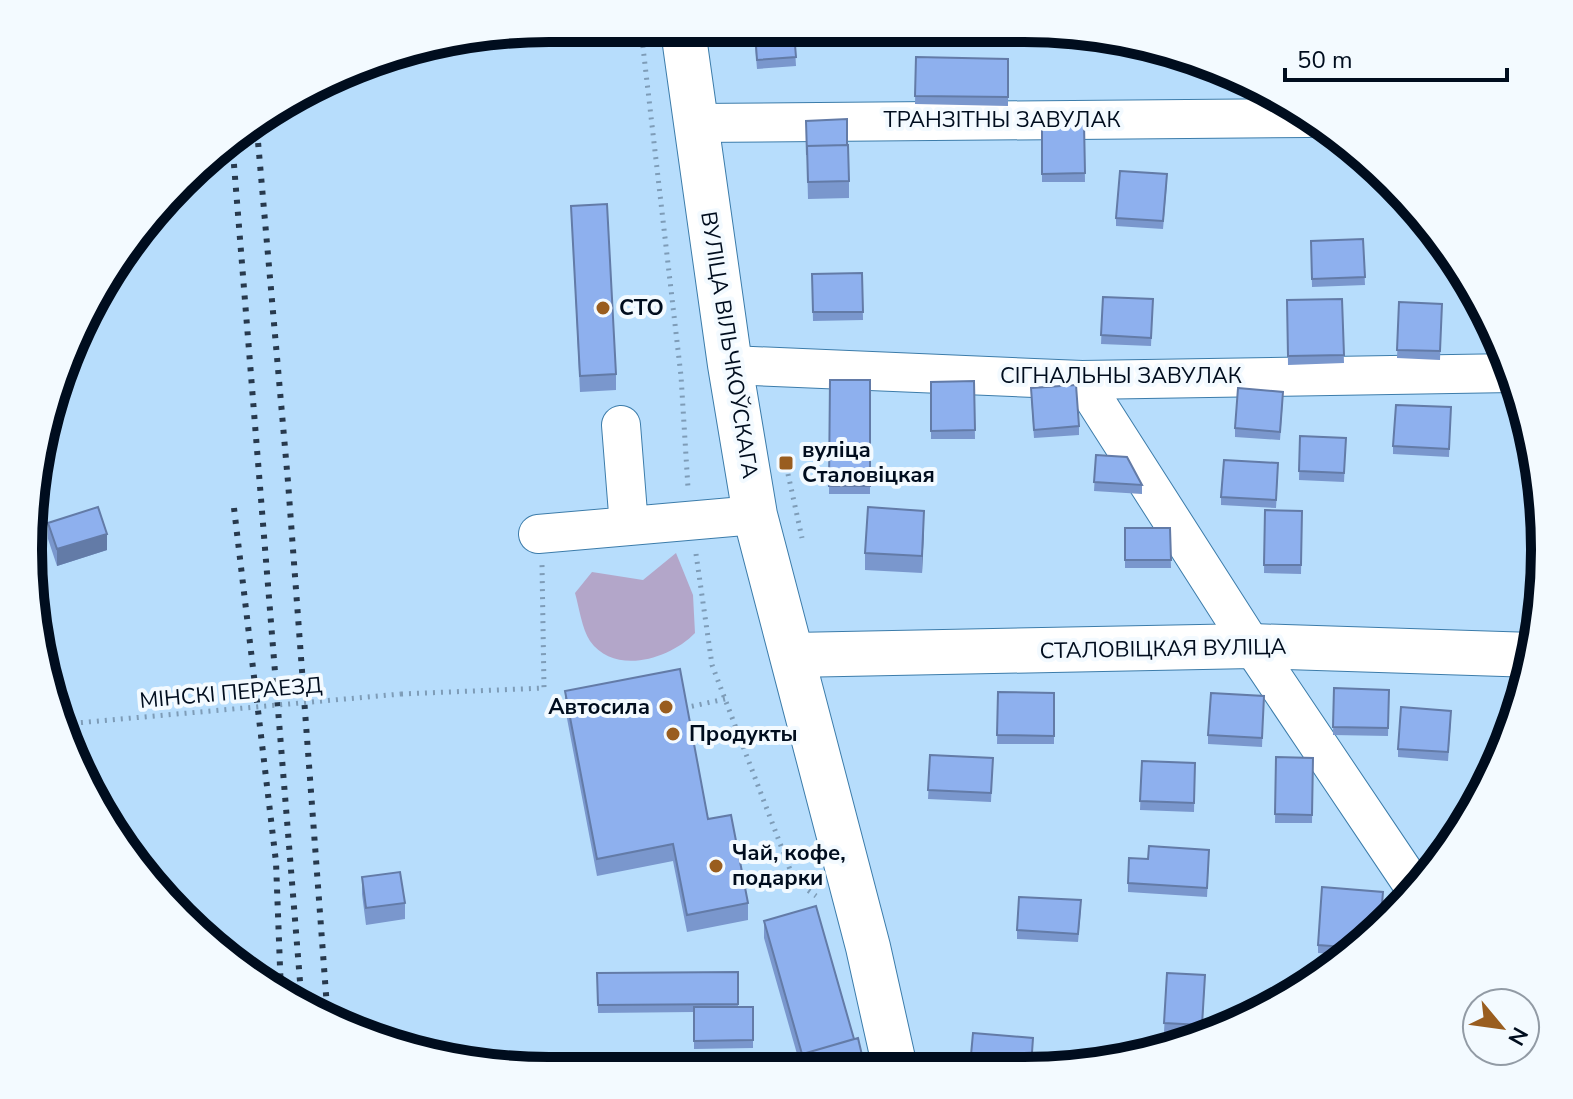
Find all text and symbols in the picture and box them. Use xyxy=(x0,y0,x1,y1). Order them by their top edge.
scale bar xyxy=(1285,32,1507,82)
text: 50 m xyxy=(1297,44,1353,76)
street label: ТРАНЗІТНЫ ЗАВУЛАК xyxy=(883,105,1121,135)
street label: ВУЛІЦА ВІЛЬЧКОЎСКАГА xyxy=(693,209,765,481)
place label: СТО xyxy=(619,293,664,323)
marker: СТО xyxy=(594,299,612,317)
street label: СІГНАЛЬНЫ ЗАВУЛАК xyxy=(1000,361,1242,391)
place label: вуліца Сталовіцкая xyxy=(802,435,935,490)
marker: вуліца Сталовіцкая xyxy=(777,454,795,472)
street label: СТАЛОВІЦКАЯ ВУЛІЦА xyxy=(1039,632,1287,666)
street label: МІНСКІ ПЕРАЕЗД xyxy=(138,670,324,716)
place label: Автосила xyxy=(548,692,650,722)
marker: Автосила xyxy=(657,698,675,716)
place label: Продукты xyxy=(689,719,798,749)
marker: Продукты xyxy=(664,725,682,743)
place label: Чай, кофе, подарки xyxy=(732,838,846,893)
marker: Чай, кофе, подарки xyxy=(707,857,725,875)
north arrow xyxy=(1461,987,1541,1067)
text: N xyxy=(1501,1022,1535,1051)

